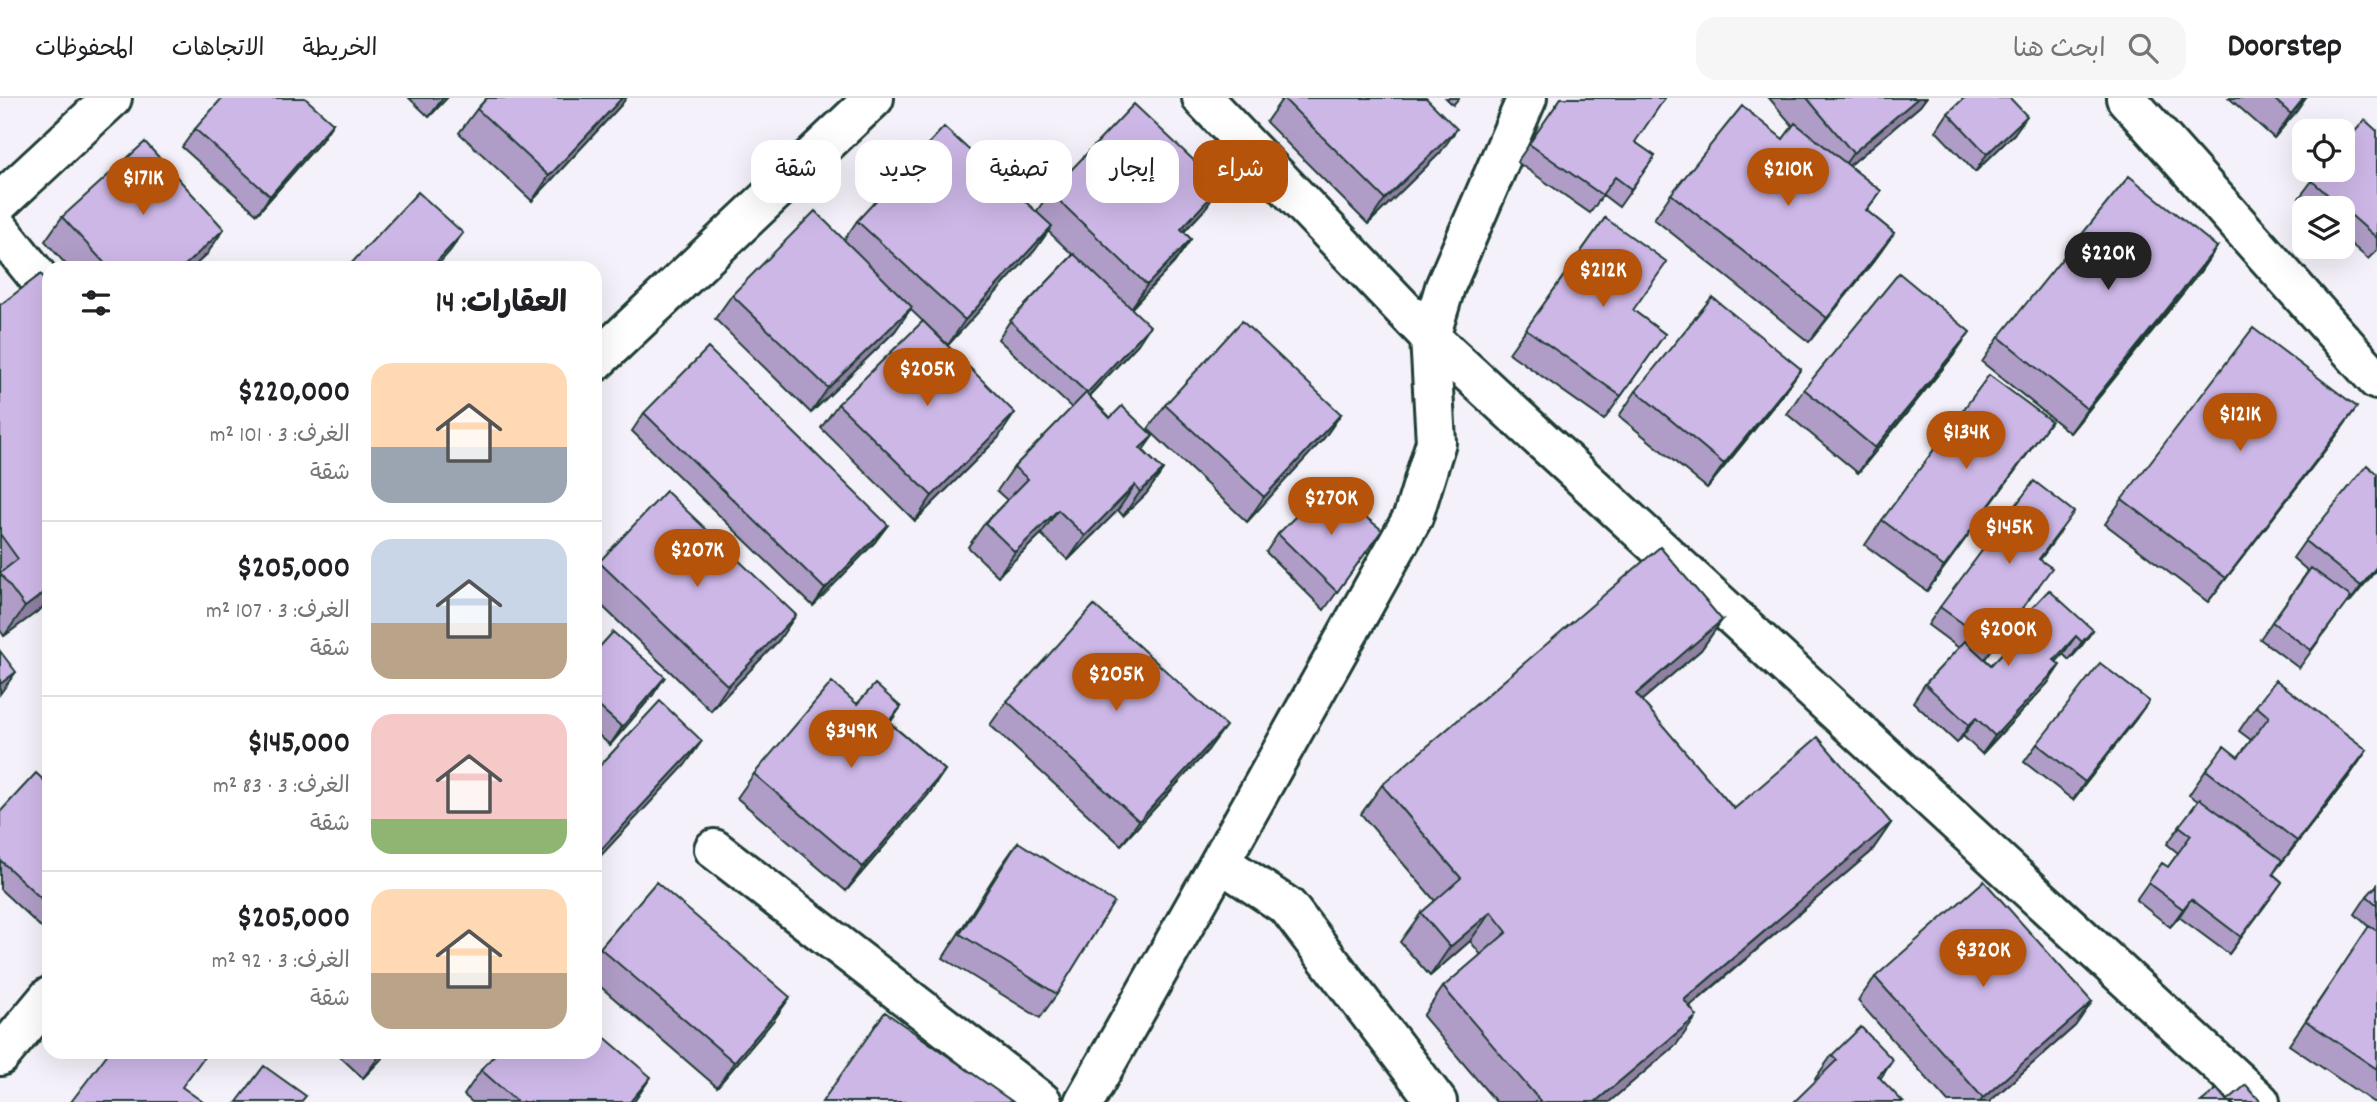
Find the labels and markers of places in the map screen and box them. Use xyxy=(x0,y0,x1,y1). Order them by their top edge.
pin: $210K xyxy=(1739,148,1837,208)
pin: $171K xyxy=(94,158,192,217)
pin: $220K xyxy=(2059,232,2157,292)
pin: $212K xyxy=(1554,250,1652,309)
pin: $205K xyxy=(878,348,976,408)
pin: $121K xyxy=(2191,394,2289,453)
pin: $134K xyxy=(1917,412,2015,471)
pin: $270K xyxy=(1282,478,1380,537)
pin: $145K xyxy=(1960,506,2058,566)
pin: $207K xyxy=(648,530,746,589)
pin: $200K xyxy=(1959,608,2057,668)
pin: $205K xyxy=(1067,654,1165,713)
pin: $349K xyxy=(802,710,900,770)
pin: $320K xyxy=(1934,930,2032,989)

